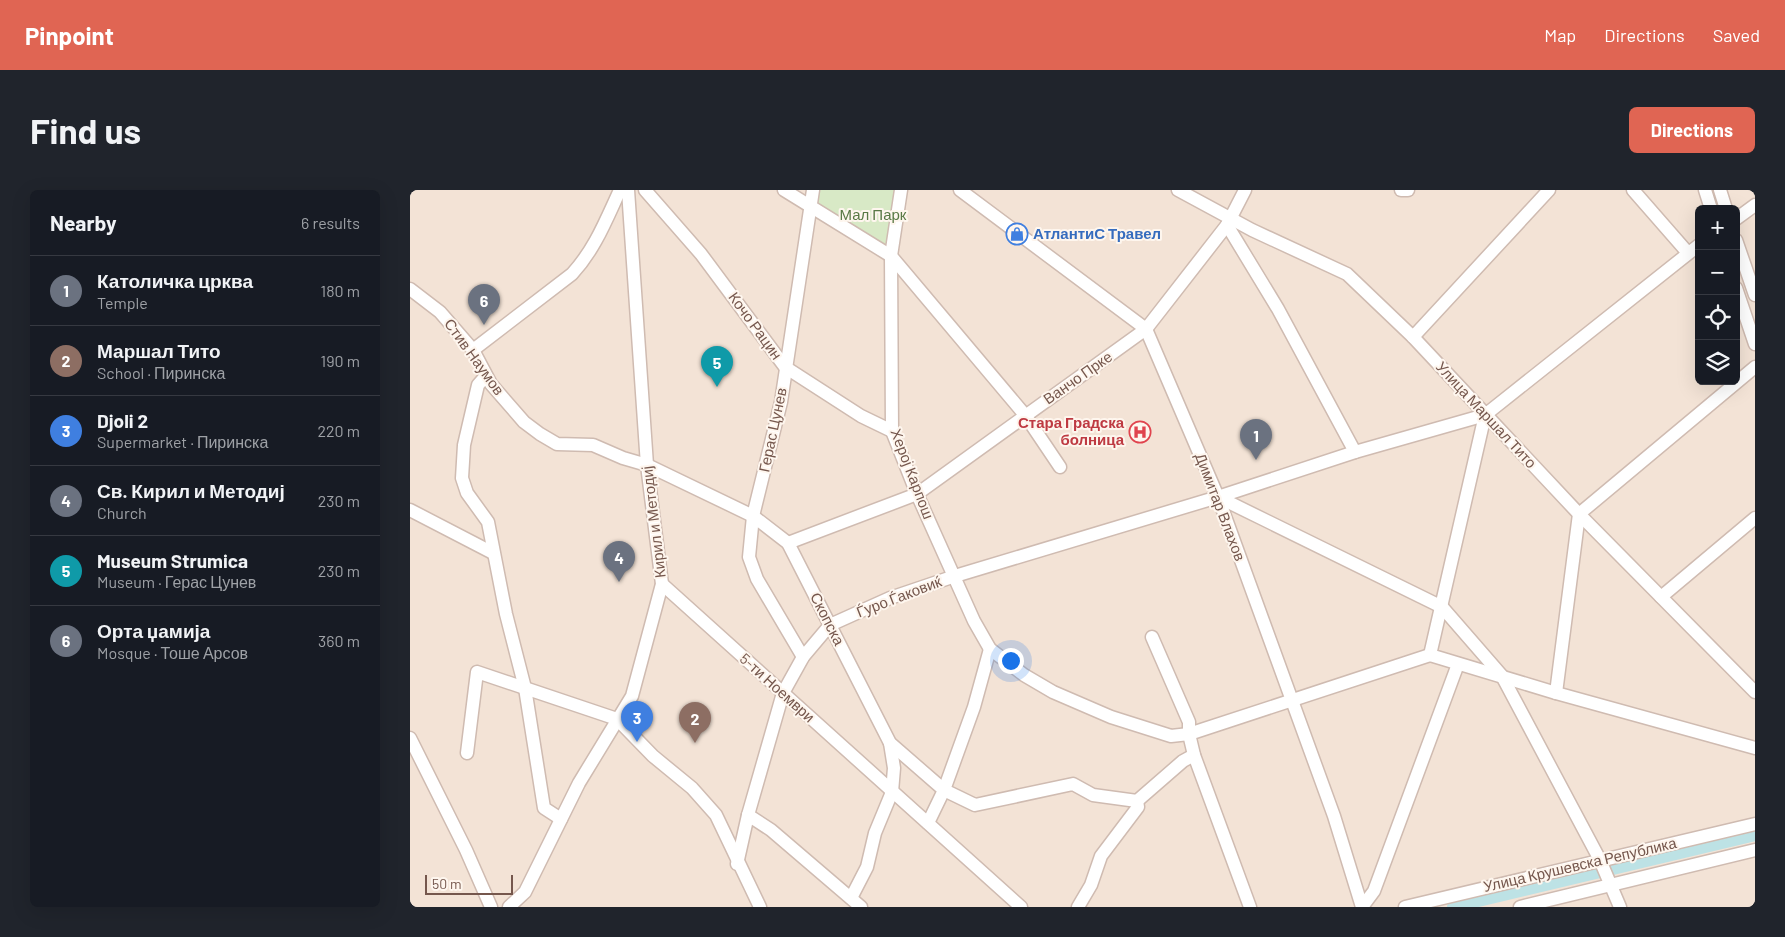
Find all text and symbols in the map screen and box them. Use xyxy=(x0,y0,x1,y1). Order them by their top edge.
text: Pinpoint xyxy=(25,21,114,50)
text: Map xyxy=(1544,24,1576,46)
text: Directions xyxy=(1604,24,1685,46)
text: Saved xyxy=(1713,24,1760,46)
button: Directions xyxy=(1629,107,1755,153)
text: Find us xyxy=(30,109,141,151)
park label: Мал Парк xyxy=(840,205,907,223)
map controls xyxy=(1695,205,1740,385)
button: + xyxy=(1695,205,1740,250)
text: Nearby xyxy=(50,210,116,235)
text: 6 results xyxy=(301,213,360,232)
shop icon: АтлантиС Травел xyxy=(1005,222,1029,246)
place label: АтлантиС Травел xyxy=(1033,224,1161,242)
button: − xyxy=(1695,250,1740,295)
text: Католичка црква xyxy=(97,269,253,292)
text: 1 xyxy=(63,281,69,300)
text: 180 m xyxy=(321,281,360,300)
pin: 6 xyxy=(468,284,500,325)
street label: Кочо Рацин xyxy=(725,288,786,363)
text: Temple xyxy=(97,293,148,312)
button: locate xyxy=(1695,295,1740,340)
street label: Стив Наумов xyxy=(441,315,509,398)
text: Маршал Тито xyxy=(97,339,221,362)
button: layers xyxy=(1695,340,1740,385)
pin: 5 xyxy=(701,346,733,387)
street label: Ванчо Прке xyxy=(1039,347,1115,407)
text: 2 xyxy=(62,351,70,370)
text: 190 m xyxy=(321,351,360,370)
street label: Улица Маршал Тито xyxy=(1433,357,1541,471)
text: School · Пиринска xyxy=(97,363,225,382)
street label: Герас Цунев xyxy=(754,386,790,474)
text: Djoli 2 xyxy=(97,409,148,432)
place label: Стара Градска болница xyxy=(1018,413,1125,448)
pin: 1 xyxy=(1240,419,1272,460)
hospital icon: Стара Градска болница xyxy=(1128,420,1152,444)
text: 3 xyxy=(62,421,70,440)
text: 220 m xyxy=(317,421,360,440)
street label: Херој Карпош xyxy=(887,426,938,521)
text: Supermarket · Пиринска xyxy=(97,432,268,451)
street label: Димитар Влахов xyxy=(1192,450,1250,563)
street label: Кирил и Методиј xyxy=(637,465,669,579)
text: Св. Кирил и Методиј xyxy=(97,479,285,502)
text: 4 xyxy=(61,491,71,510)
text: 230 m xyxy=(318,491,360,510)
text: Church xyxy=(97,503,147,522)
pin: 4 xyxy=(603,541,635,582)
text: Museum Strumica xyxy=(97,549,248,572)
text: 5 xyxy=(62,561,70,580)
text: 230 m xyxy=(318,561,360,580)
street label: Ѓуро Ѓаковиќ xyxy=(854,571,944,621)
text: Museum · Герас Цунев xyxy=(97,572,256,591)
street label: Скопска xyxy=(807,589,849,649)
text: Орта џамија xyxy=(97,619,210,642)
text: 6 xyxy=(62,631,70,650)
text: 360 m xyxy=(318,631,360,650)
text: Mosque · Тоше Арсов xyxy=(97,643,248,662)
your location xyxy=(998,648,1024,674)
street label: 5-ти Ноември xyxy=(737,649,819,726)
pin: 3 xyxy=(621,701,653,742)
pin: 2 xyxy=(679,702,711,743)
street label: Улица Крушевска Република xyxy=(1481,833,1679,895)
scale bar xyxy=(425,872,512,895)
text: 50 m xyxy=(432,875,461,892)

